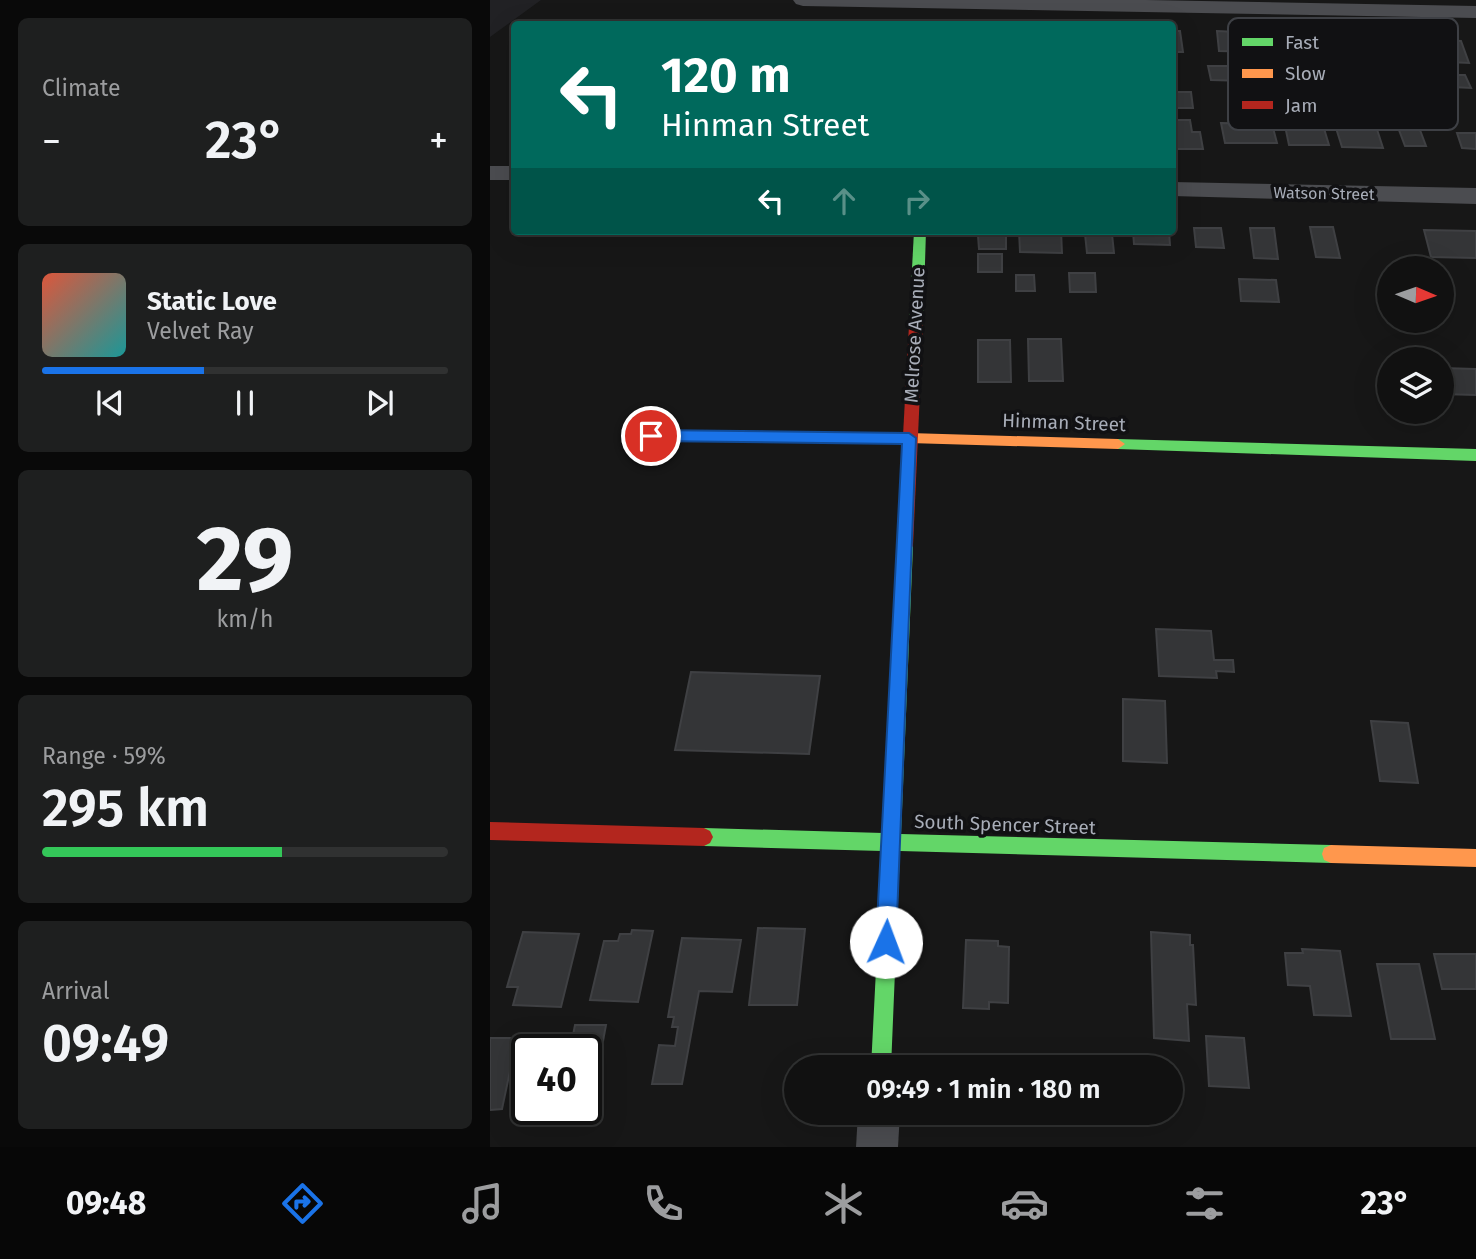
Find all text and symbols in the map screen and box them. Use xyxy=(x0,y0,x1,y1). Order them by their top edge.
legend xyxy=(1228,18,1458,130)
text: Fast xyxy=(1285,31,1319,54)
text: 120 m xyxy=(661,46,791,105)
icon: left xyxy=(546,49,637,140)
text: Slow xyxy=(1285,62,1326,85)
text: Climate xyxy=(42,74,121,102)
text: Jam xyxy=(1285,94,1317,117)
text: Hinman Street xyxy=(661,106,869,144)
text: 23° xyxy=(205,109,285,172)
text: − xyxy=(42,118,61,164)
text: + xyxy=(429,118,448,164)
icon: left xyxy=(752,182,790,220)
icon: ahead xyxy=(825,182,863,220)
icon: right xyxy=(898,182,936,220)
street label: Watson Street xyxy=(1273,183,1375,204)
north arrow xyxy=(1377,256,1454,332)
map controls xyxy=(1377,256,1454,424)
street label: Melrose Avenue xyxy=(899,267,930,403)
text: Static Love xyxy=(147,286,277,317)
text: Velvet Ray xyxy=(147,317,254,345)
button: layers xyxy=(1377,347,1454,424)
icon: previous xyxy=(91,384,129,422)
icon: pause xyxy=(226,384,264,422)
icon: next xyxy=(361,384,399,422)
pin xyxy=(621,406,681,466)
street label: Hinman Street xyxy=(1002,409,1126,436)
icon: arrive xyxy=(632,417,670,455)
text: 29 xyxy=(196,505,294,614)
text: km/h xyxy=(217,605,273,633)
text: Range · 59% xyxy=(42,742,166,770)
text: 295 km xyxy=(42,777,209,840)
street label: South Spencer Street xyxy=(914,810,1096,839)
position arrow xyxy=(849,905,923,979)
text: Arrival xyxy=(42,977,109,1005)
text: 09:49 xyxy=(42,1012,169,1075)
speed limit sign: 40 xyxy=(511,1034,602,1125)
text: 09:49 · 1 min · 180 m xyxy=(866,1074,1101,1105)
icon: directions xyxy=(278,1179,327,1228)
icon: music xyxy=(458,1179,507,1228)
icon: phone xyxy=(639,1179,688,1228)
icon: climate xyxy=(819,1179,868,1228)
icon: car xyxy=(1000,1179,1049,1228)
icon: filters xyxy=(1180,1179,1229,1228)
text: 09:48 xyxy=(66,1184,146,1222)
text: 23° xyxy=(1361,1184,1410,1222)

